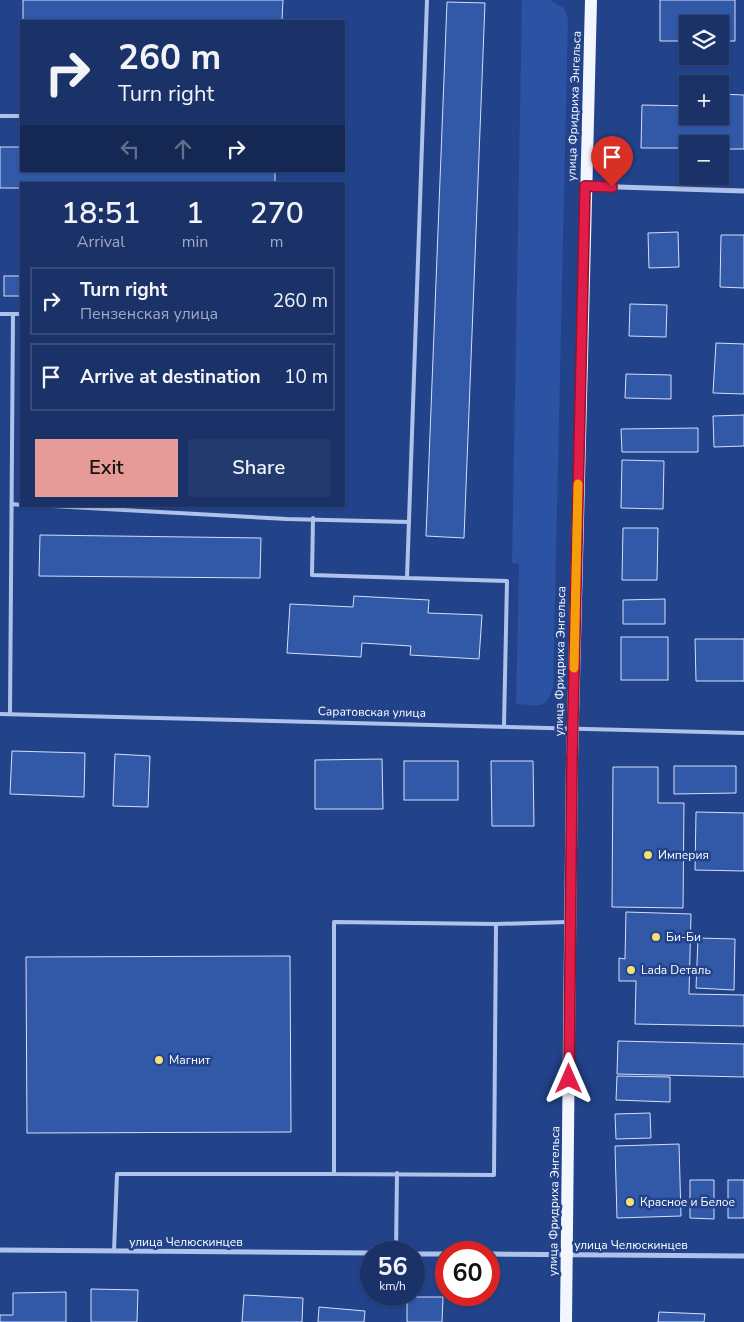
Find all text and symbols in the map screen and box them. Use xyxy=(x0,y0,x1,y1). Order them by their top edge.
map controls xyxy=(679,15,729,185)
button: layers xyxy=(679,15,729,65)
street label: улица Фридриха Энгельса xyxy=(563,31,585,181)
text: 260 m xyxy=(118,34,221,81)
icon: right xyxy=(35,40,100,105)
button: + xyxy=(679,75,729,125)
text: Turn right xyxy=(118,79,214,109)
icon: left xyxy=(116,135,144,163)
icon: ahead xyxy=(169,135,197,163)
icon: right xyxy=(222,135,250,163)
button: − xyxy=(679,135,729,185)
pin xyxy=(591,136,633,187)
icon: arrive xyxy=(598,143,626,171)
text: 18:51 xyxy=(61,193,140,234)
text: 1 xyxy=(186,193,204,234)
text: 270 xyxy=(250,193,304,234)
text: Arrival xyxy=(77,231,125,253)
text: min xyxy=(182,231,208,253)
text: m xyxy=(270,231,284,253)
text: Turn right xyxy=(80,277,167,303)
icon: right xyxy=(37,287,65,315)
text: 260 m xyxy=(273,288,328,314)
text: Пензенская улица xyxy=(80,303,218,325)
icon: arrive xyxy=(37,363,65,391)
text: Arrive at destination xyxy=(80,364,261,390)
text: 10 m xyxy=(284,364,328,390)
button: Exit xyxy=(35,439,178,497)
button: Share xyxy=(188,439,330,497)
street label: улица Фридриха Энгельса xyxy=(551,586,569,736)
street label: Саратовская улица xyxy=(318,703,426,721)
place label: Империя xyxy=(658,847,709,863)
marker: Империя xyxy=(642,849,654,861)
place label: Би-Би xyxy=(666,929,701,945)
marker: Би-Би xyxy=(650,931,662,943)
place label: Lada Dеталь xyxy=(641,962,711,978)
marker: Lada Dеталь xyxy=(625,964,637,976)
place label: Магнит xyxy=(169,1052,211,1068)
position arrow xyxy=(542,1052,594,1104)
marker: Магнит xyxy=(153,1054,165,1066)
street label: улица Фридриха Энгельса xyxy=(545,1126,563,1276)
place label: Красное и Белое xyxy=(640,1194,735,1210)
marker: Красное и Белое xyxy=(624,1196,636,1208)
street label: улица Челюскинцев xyxy=(129,1234,243,1250)
street label: улица Челюскинцев xyxy=(574,1237,688,1253)
speed limit sign: 60 xyxy=(435,1241,500,1306)
text: 56 xyxy=(377,1250,408,1284)
text: km/h xyxy=(379,1278,406,1294)

